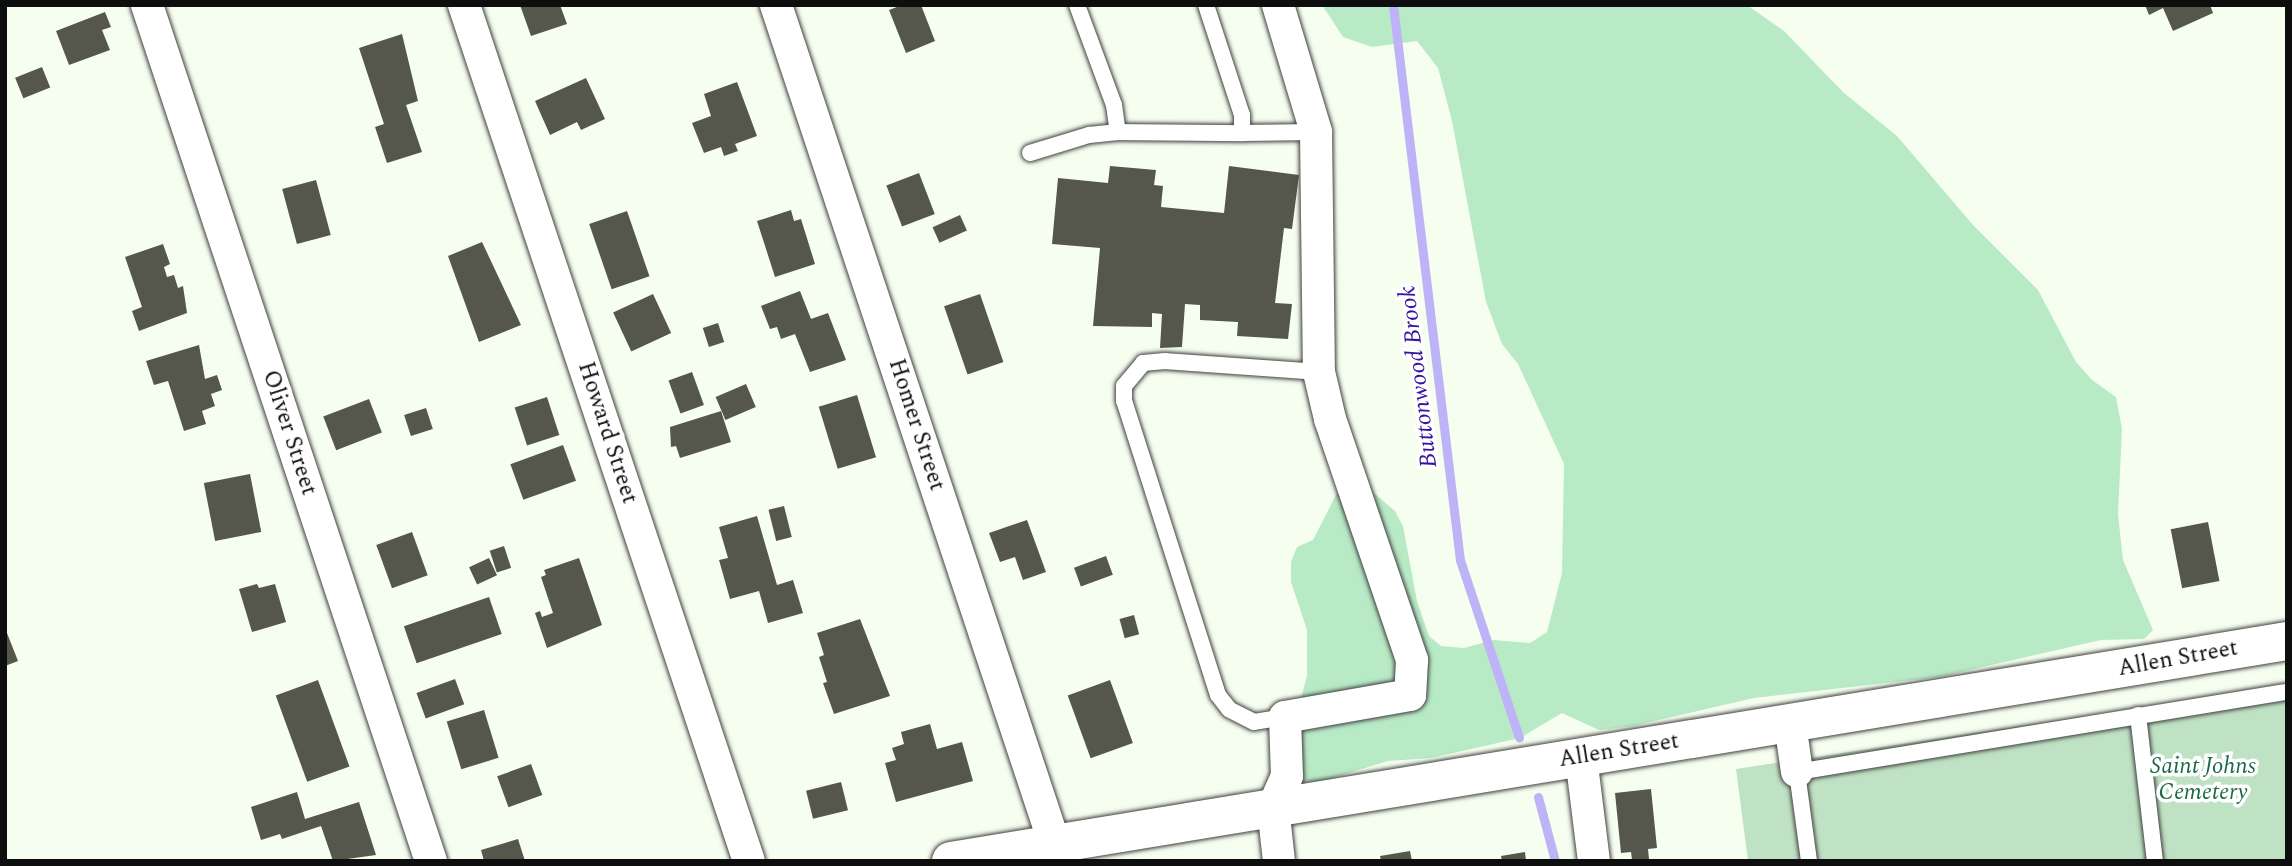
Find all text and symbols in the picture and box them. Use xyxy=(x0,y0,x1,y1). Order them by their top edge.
water label: Buttonwood Brook xyxy=(1394,284,1444,470)
street label: Homer Street xyxy=(882,355,950,495)
street label: Howard Street xyxy=(571,358,643,508)
street label: Oliver Street xyxy=(256,367,322,499)
street label: Allen Street xyxy=(2116,635,2240,683)
street label: Allen Street xyxy=(1557,728,1681,774)
park label: Saint Johns Cemetery xyxy=(2150,753,2256,807)

